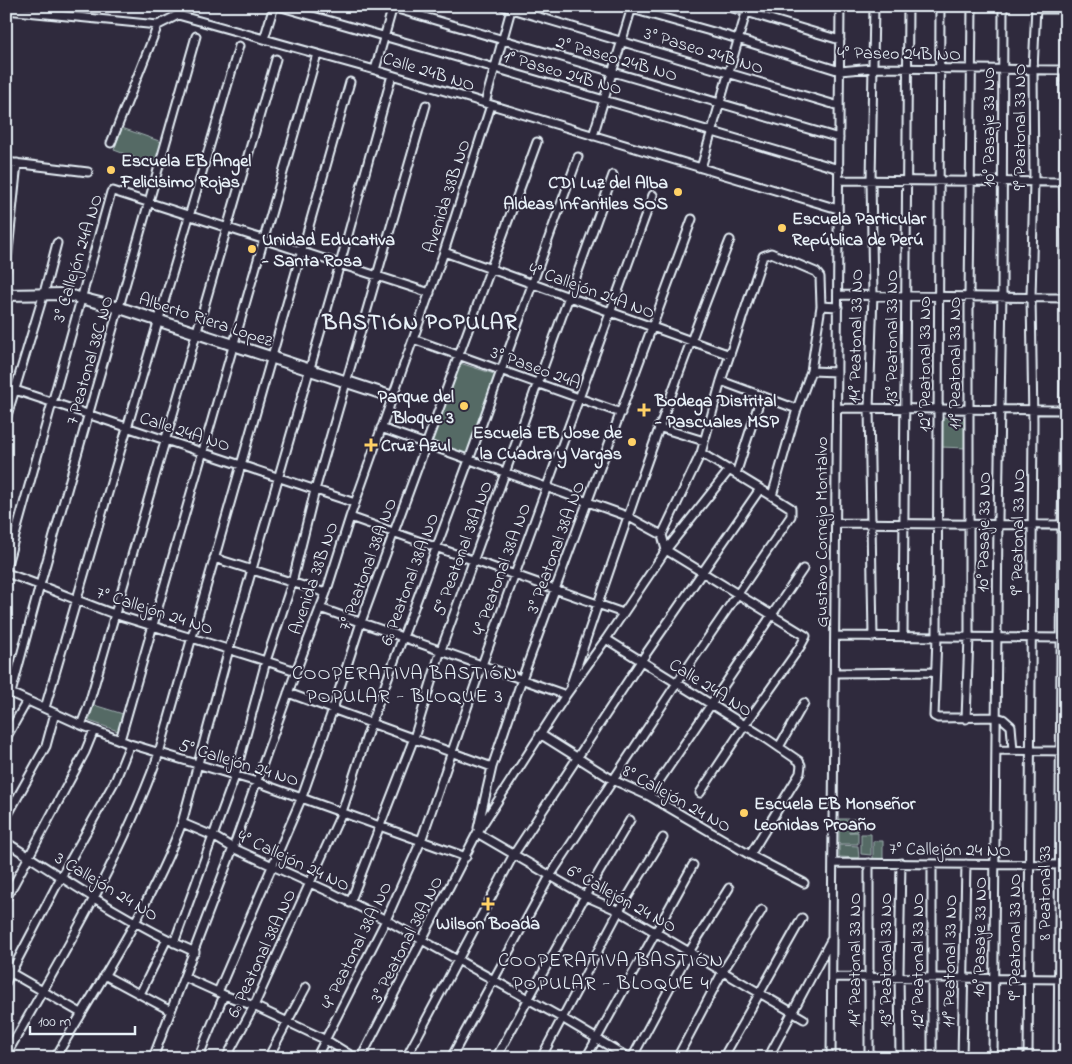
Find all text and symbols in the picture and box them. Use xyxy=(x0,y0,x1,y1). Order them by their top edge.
street label: 3° Paseo 24B NO xyxy=(640,21,766,82)
street label: 2° Paseo 24B NO xyxy=(553,30,680,90)
street label: 4° Paseo 24B NO xyxy=(837,41,961,69)
street label: 1° Paseo 24B NO xyxy=(500,45,625,103)
street label: Calle 24B NO xyxy=(379,47,478,99)
street label: 9° Peatonal 33 NO xyxy=(1008,64,1034,190)
street label: 10° Pasaje 33 NO xyxy=(977,67,1003,187)
street label: Avenida 38B NO xyxy=(417,137,478,257)
place label: Escuela EB Angel Felicisimo Rojas xyxy=(120,149,251,196)
marker: Escuela EB Angel Felicisimo Rojas xyxy=(105,164,117,176)
place label: CDI Luz del Alba Aldeas Infantiles SOS xyxy=(503,171,668,218)
marker: CDI Luz del Alba Aldeas Infantiles SOS xyxy=(672,186,684,198)
street label: 3° Callejón 24A NO xyxy=(47,191,111,326)
place label: Escuela Particular República de Perú xyxy=(792,207,927,254)
marker: Escuela Particular República de Perú xyxy=(776,222,788,234)
place label: Unidad Educativa - Santa Rosa xyxy=(261,228,395,275)
marker: Unidad Educativa - Santa Rosa xyxy=(246,243,258,255)
street label: 4° Callejón 24A NO xyxy=(525,257,658,327)
street label: 14° Peatonal 33 NO xyxy=(843,269,871,403)
street label: 13° Peatonal 33 NO xyxy=(880,270,906,404)
street label: Alberto Riera Lopez xyxy=(135,287,276,355)
street label: 7 Peatonal 38C NO xyxy=(60,293,122,428)
street label: 12° Peatonal 33 NO xyxy=(913,296,939,432)
street label: 11° Peatonal 33 NO xyxy=(943,297,969,429)
district label: BASTIÓN POPULAR xyxy=(321,308,518,340)
street label: 3° Paseo 24A xyxy=(487,341,584,397)
place label: Parque del Bloque 3 xyxy=(378,385,455,432)
place label: Bodega Distrital - Pascuales MSP xyxy=(654,389,780,436)
marker: Parque del Bloque 3 xyxy=(458,400,470,412)
marker: Bodega Distrital - Pascuales MSP xyxy=(637,403,651,417)
street label: Calle 24A NO xyxy=(136,406,233,460)
place label: Escuela EB Jose de la Cuadra y Vargas xyxy=(473,421,623,469)
place label: Cruz Azul xyxy=(381,434,451,460)
marker: Escuela EB Jose de la Cuadra y Vargas xyxy=(626,436,638,448)
street label: Gustavo Cornejo Montalvo xyxy=(810,437,836,627)
marker: Cruz Azul xyxy=(365,439,377,451)
street label: 9° Peatonal 33 NO xyxy=(1005,468,1033,596)
street label: 10° Pasaje 33 NO xyxy=(971,472,999,592)
street label: 5° Peatonal 38A NO xyxy=(427,478,500,620)
street label: 3° Peatonal 38A NO xyxy=(521,478,593,618)
street label: 7° Peatonal 38A NO xyxy=(333,495,405,635)
street label: 4° Peatonal 38A NO xyxy=(467,500,539,640)
street label: 6º Peatonal 38A NO xyxy=(375,510,447,650)
street label: Avenida 38B NO xyxy=(283,519,346,639)
street label: 7° Callejón 24 NO xyxy=(93,581,216,643)
street label: Calle 24A NO xyxy=(663,653,757,725)
district label: COOPERATIVA BASTIÓN POPULAR - BLOQUE 3 xyxy=(292,660,518,712)
street label: 5° Callejón 24 NO xyxy=(175,733,302,795)
street label: 8° Callejón 24 NO xyxy=(617,759,735,840)
place label: Escuela EB Monseñor Leonidas Proaño xyxy=(754,792,916,839)
marker: Escuela EB Monseñor Leonidas Proaño xyxy=(738,807,750,819)
street label: 4° Callejón 24 NO xyxy=(233,824,354,899)
street label: 7° Callejón 24 NO xyxy=(889,837,1011,865)
street label: 3 Callejón 24 NO xyxy=(49,846,163,929)
street label: 8 Peatonal 33 xyxy=(1033,846,1059,940)
street label: 6° Callejón 24 NO xyxy=(561,859,681,941)
street label: 3° Peatonal 38A NO xyxy=(365,872,451,1008)
street label: 9° Peatonal 33 NO xyxy=(1003,874,1029,1000)
street label: 10° Pasaje 33 NO xyxy=(967,877,995,997)
street label: 4° Peatonal 38A NO xyxy=(316,878,400,1014)
street label: 6º Peatonal 38A NO xyxy=(222,885,304,1022)
street label: 14° Peatonal 33 NO xyxy=(843,893,869,1027)
street label: 13° Peatonal 33 NO xyxy=(874,893,900,1027)
street label: 12° Peatonal 33 NO xyxy=(906,893,932,1029)
street label: 11° Peatonal 33 NO xyxy=(937,894,965,1028)
marker: Wilson Boada xyxy=(482,898,494,910)
place label: Wilson Boada xyxy=(436,912,540,938)
district label: COOPERATIVA BASTIÓN POPULAR - BLOQUE 4 xyxy=(498,947,724,999)
scale bar xyxy=(30,1004,135,1036)
text: 100 m xyxy=(38,1011,71,1033)

